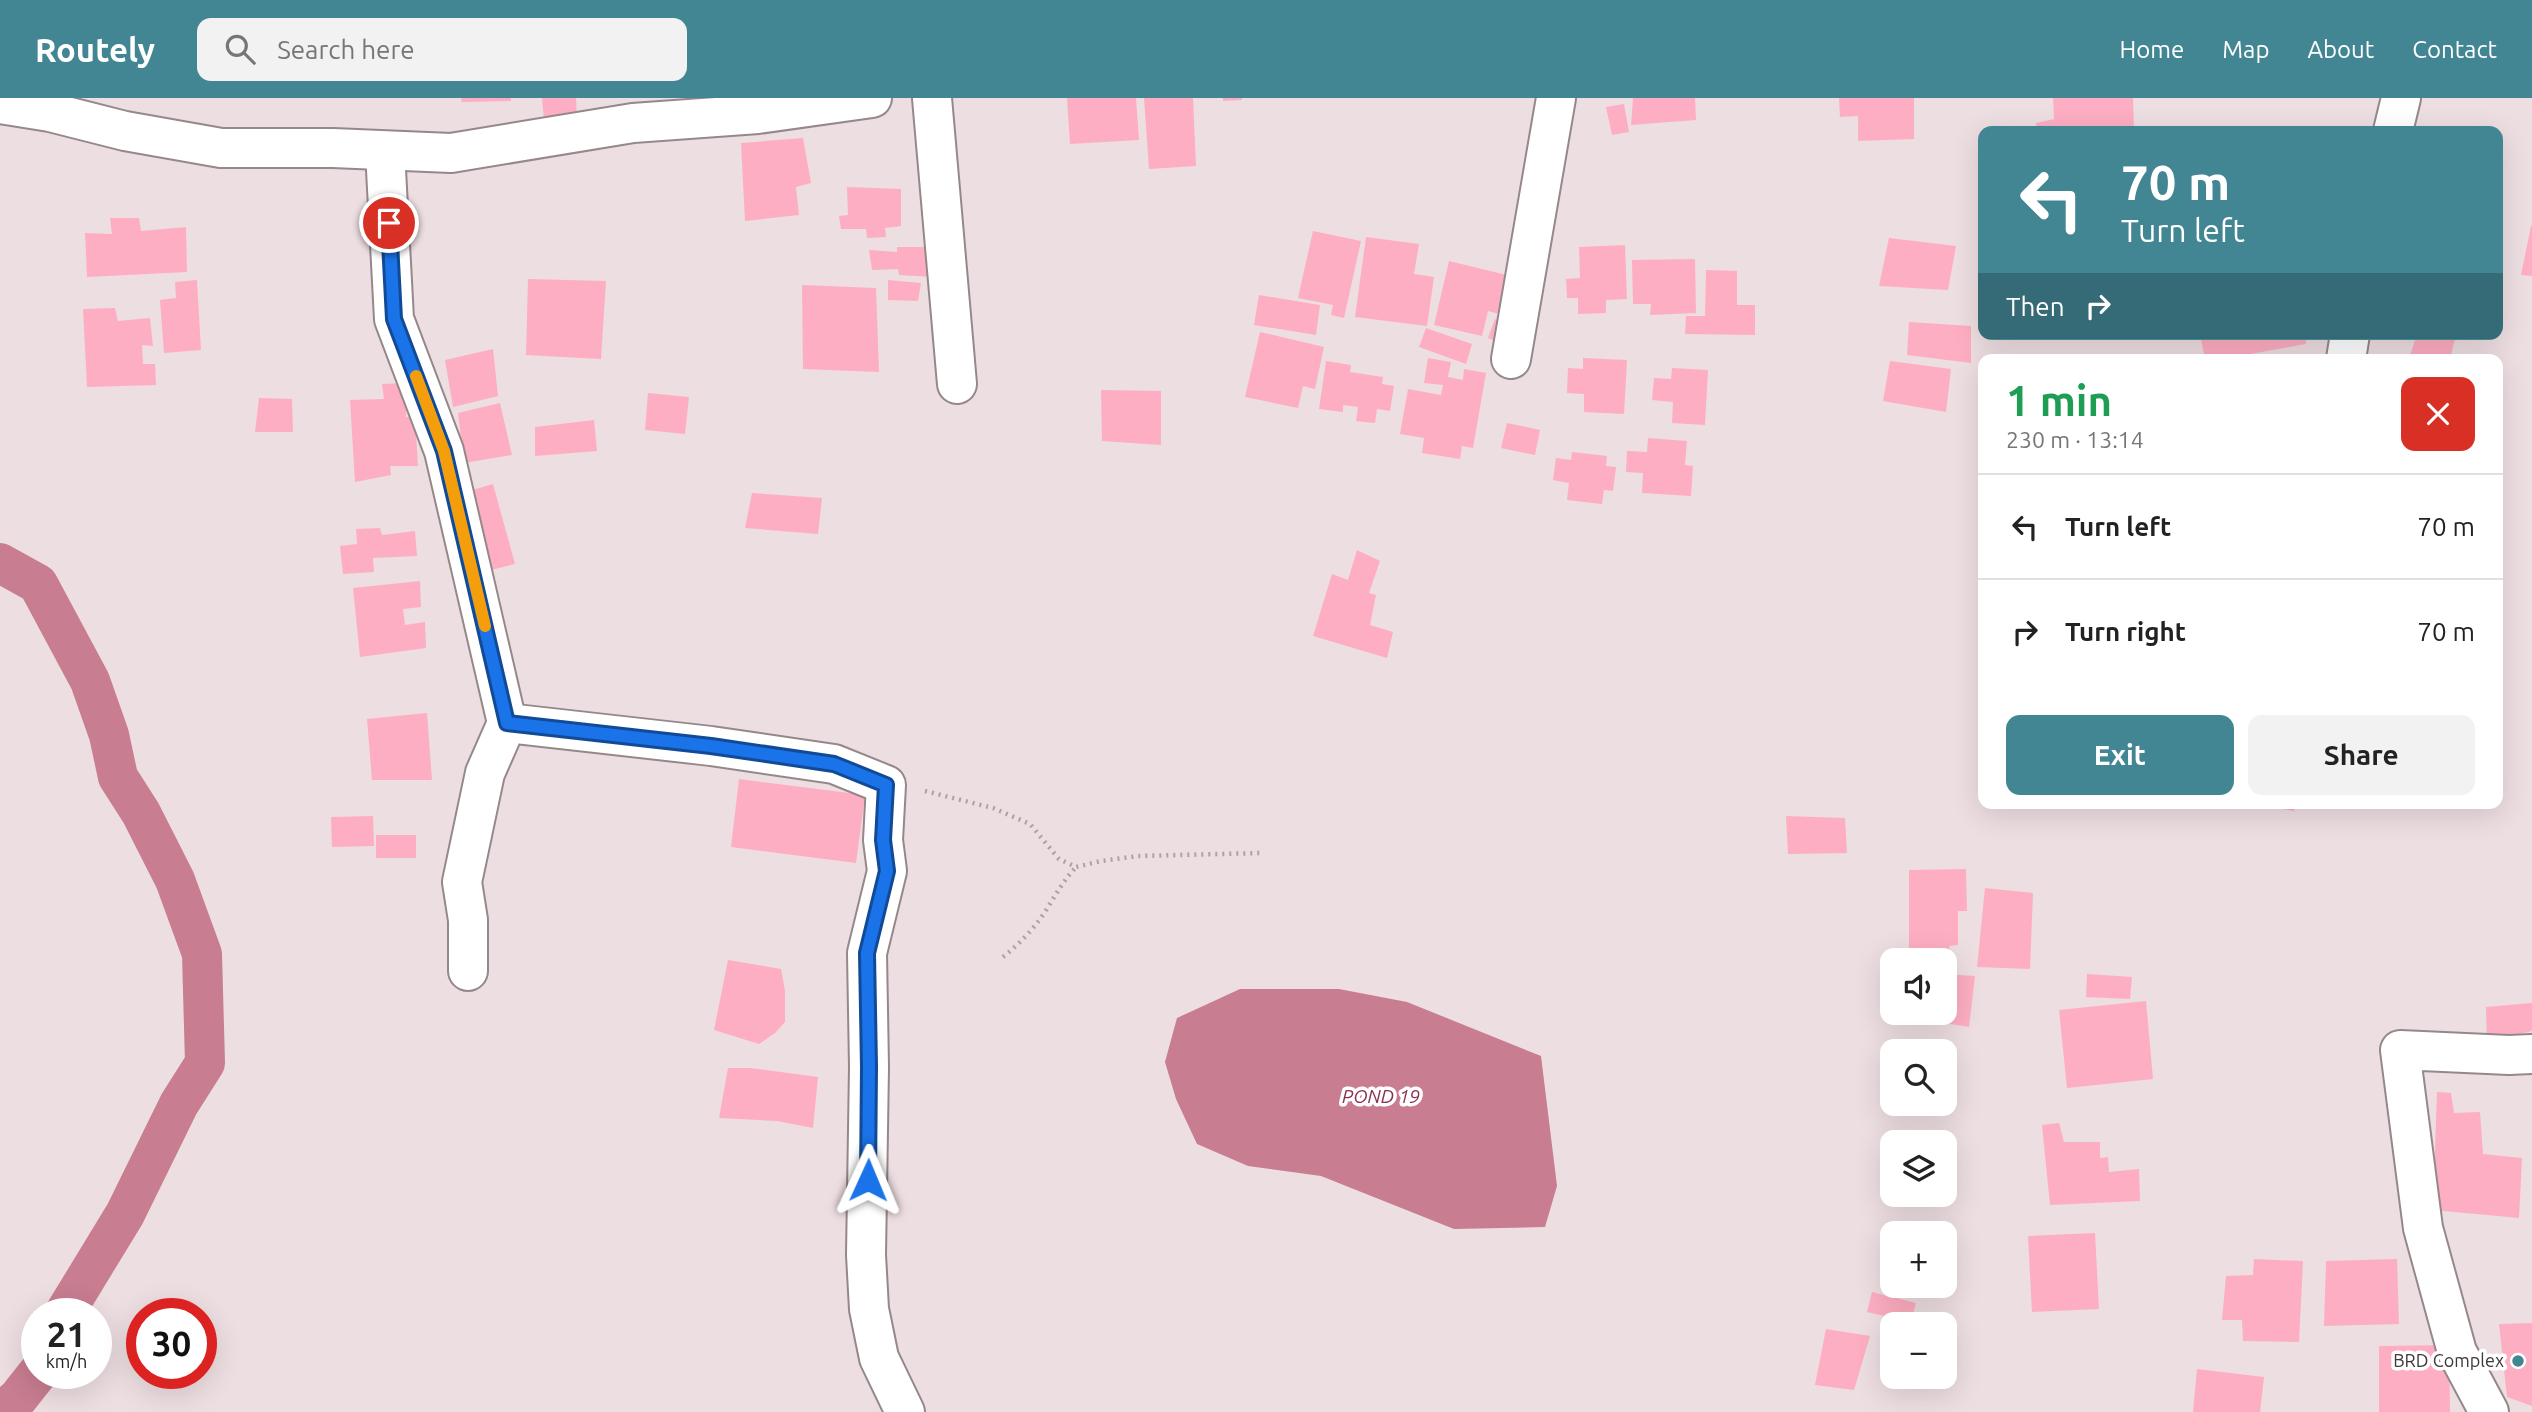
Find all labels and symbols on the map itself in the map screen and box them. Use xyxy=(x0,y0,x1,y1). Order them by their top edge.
pin xyxy=(359,193,419,253)
water label: POND 19 xyxy=(1342,1085,1420,1107)
position arrow xyxy=(831,1143,905,1217)
speed limit sign: 30 xyxy=(126,1298,217,1389)
place label: BRD Complex xyxy=(2393,1350,2504,1370)
marker: BRD Complex xyxy=(2510,1353,2526,1369)

